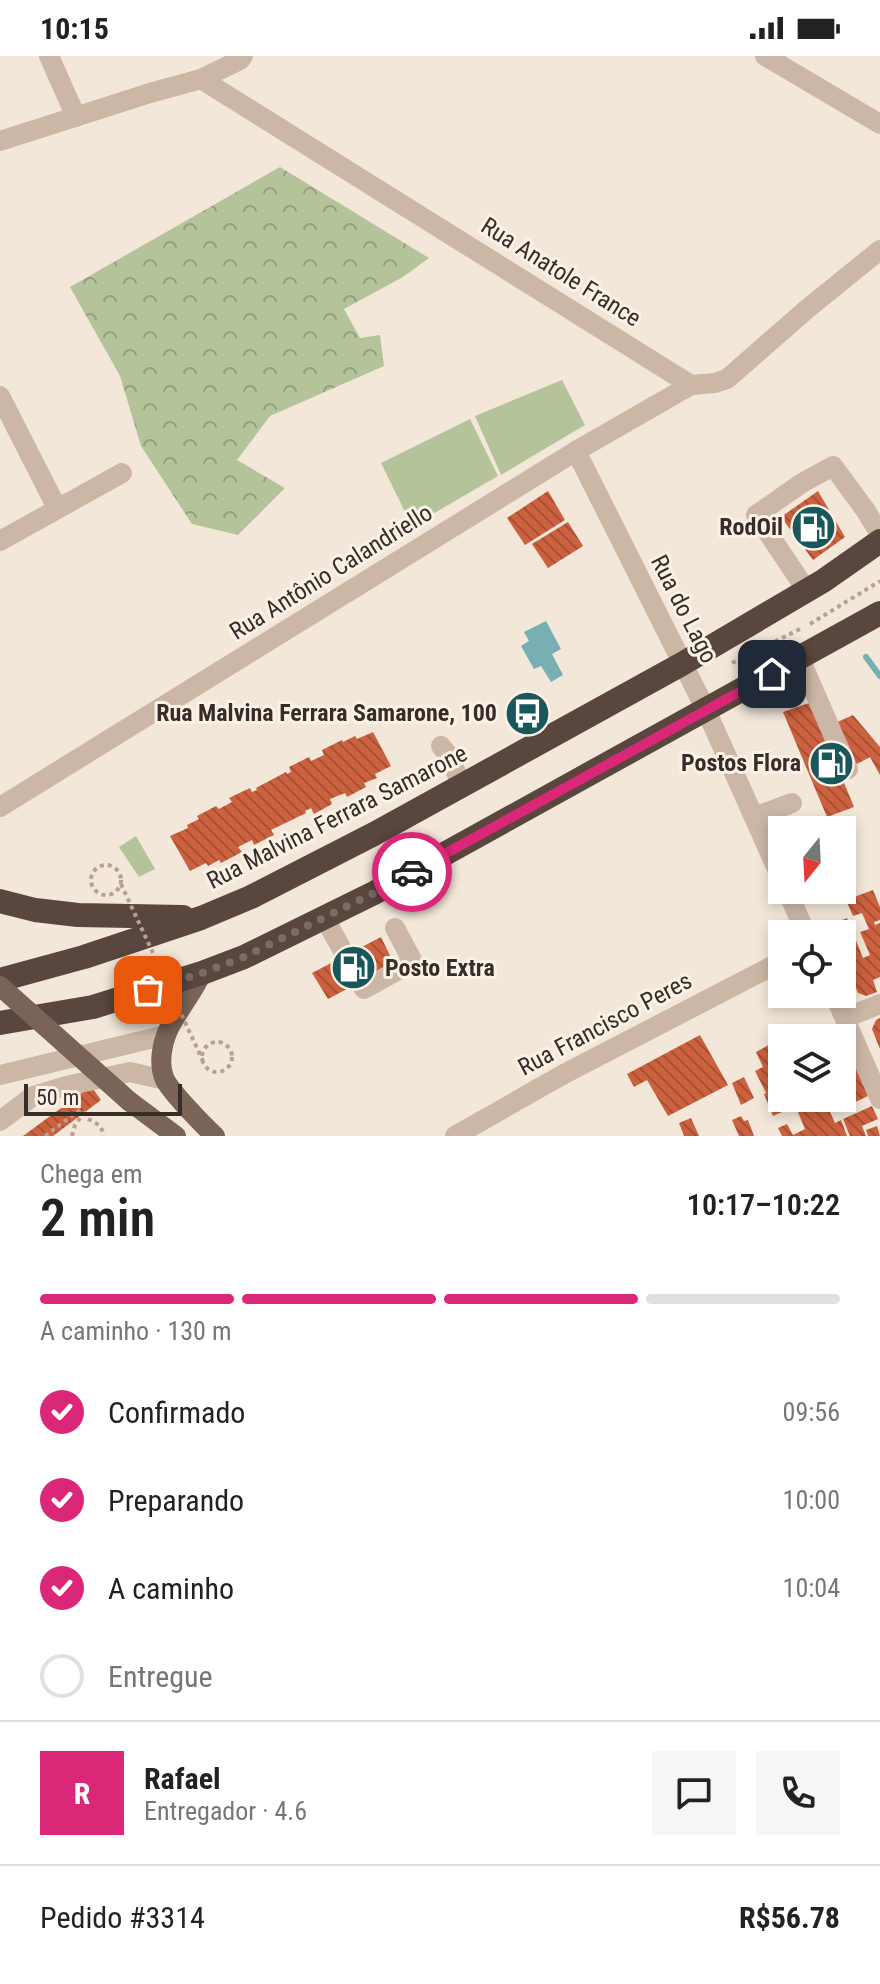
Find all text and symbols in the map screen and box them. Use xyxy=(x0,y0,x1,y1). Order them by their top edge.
text: 10:15 xyxy=(40,11,109,46)
street label: Rua Anatole France xyxy=(476,212,646,332)
street label: Rua Antônio Calandriello xyxy=(225,498,437,646)
fuel station icon: RodOil xyxy=(790,503,838,551)
place label: RodOil xyxy=(719,513,783,541)
street label: Rua do Lago xyxy=(645,550,723,668)
pin xyxy=(738,640,806,708)
icon: home xyxy=(750,652,794,696)
bus stop icon: Rua Malvina Ferrara Samarone, 100 xyxy=(504,689,552,737)
place label: Rua Malvina Ferrara Samarone, 100 xyxy=(156,699,497,727)
street label: Rua Malvina Ferrara Samarone xyxy=(202,739,472,895)
fuel station icon: Postos Flora xyxy=(808,739,856,787)
place label: Postos Flora xyxy=(681,749,801,777)
north arrow xyxy=(768,816,856,904)
map controls xyxy=(768,816,856,1112)
courier xyxy=(372,832,452,912)
icon: car xyxy=(390,850,434,894)
button: locate xyxy=(768,920,856,1008)
fuel station icon: Posto Extra xyxy=(330,944,378,992)
place label: Posto Extra xyxy=(385,954,495,982)
pin xyxy=(114,956,182,1024)
street label: Rua Francisco Peres xyxy=(513,966,697,1082)
icon: bag xyxy=(126,968,170,1012)
button: layers xyxy=(768,1024,856,1112)
scale bar xyxy=(24,1080,182,1116)
text: 50 m xyxy=(36,1085,79,1110)
text: Chega em xyxy=(40,1159,143,1189)
text: 10:17–10:22 xyxy=(687,1187,840,1222)
text: 2 min xyxy=(40,1188,155,1249)
text: A caminho · 130 m xyxy=(40,1316,231,1346)
icon: check xyxy=(40,1390,84,1434)
text: Confirmado xyxy=(108,1395,245,1430)
text: 09:56 xyxy=(783,1397,840,1427)
icon: check xyxy=(40,1478,84,1522)
text: Preparando xyxy=(108,1483,244,1518)
text: 10:00 xyxy=(783,1485,840,1515)
icon: check xyxy=(40,1566,84,1610)
text: A caminho xyxy=(108,1571,234,1606)
text: 10:04 xyxy=(783,1573,840,1603)
text: Entregue xyxy=(108,1659,213,1694)
button: chat xyxy=(652,1751,736,1835)
button: phone xyxy=(756,1751,840,1835)
text: Rafael xyxy=(144,1761,221,1796)
text: R xyxy=(74,1776,90,1811)
text: Entregador · 4.6 xyxy=(144,1796,307,1826)
text: Pedido #3314 xyxy=(40,1900,205,1935)
text: R$56.78 xyxy=(739,1900,840,1935)

